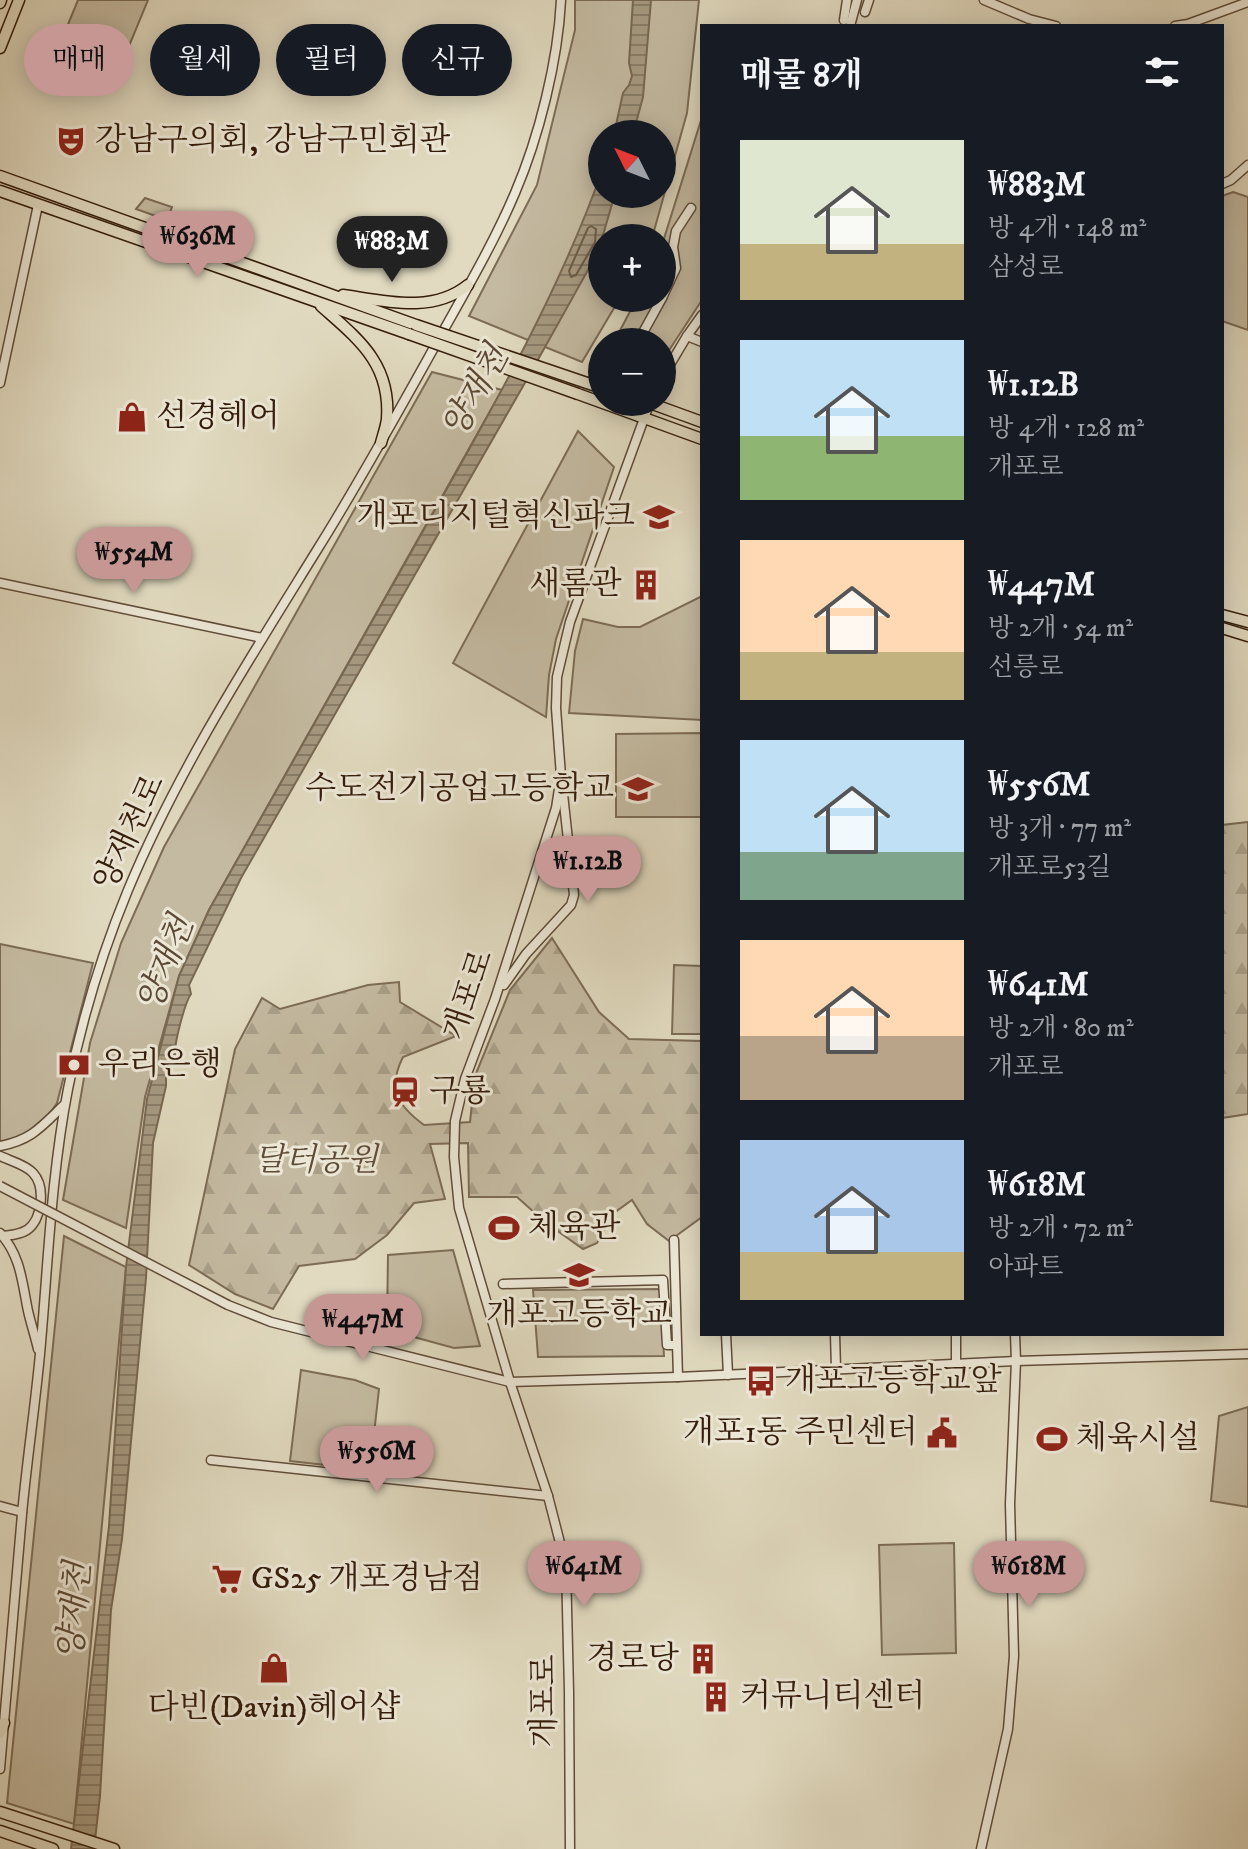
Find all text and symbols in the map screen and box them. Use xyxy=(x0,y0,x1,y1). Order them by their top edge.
chip: 매매 xyxy=(24,24,134,96)
chip: 월세 xyxy=(150,24,260,96)
chip: 필터 xyxy=(276,24,386,96)
chip: 신규 xyxy=(402,24,512,96)
icon: filters xyxy=(1140,50,1184,94)
text: 매물 8개 xyxy=(740,55,863,97)
north arrow xyxy=(588,120,676,208)
map controls xyxy=(588,120,676,416)
place label: 강남구의회, 강남구민회관 xyxy=(95,121,451,161)
theatre icon: 강남구의회, 강남구민회관 xyxy=(54,124,88,158)
text: ₩883M xyxy=(988,164,1086,206)
icon: home xyxy=(804,172,900,268)
pin: ₩636M xyxy=(142,211,254,279)
text: 방 4개 · 148 m² xyxy=(988,212,1146,245)
pin: ₩883M xyxy=(336,216,448,284)
text: ₩636M xyxy=(160,220,236,253)
button: + xyxy=(588,224,676,312)
text: ₩883M xyxy=(355,225,429,258)
text: 삼성로 xyxy=(988,251,1063,284)
button: − xyxy=(588,328,676,416)
water label: 양재천 xyxy=(434,337,519,445)
text: ₩1.12B xyxy=(988,364,1079,406)
icon: home xyxy=(804,372,900,468)
place label: 선경헤어 xyxy=(156,397,280,437)
shop icon: 선경헤어 xyxy=(115,400,149,434)
text: 방 4개 · 128 m² xyxy=(988,412,1144,445)
text: 개포로 xyxy=(988,451,1063,484)
place label: 개포디지털혁신파크 xyxy=(357,497,635,537)
school or university icon: 개포디지털혁신파크 xyxy=(642,500,676,534)
pin: ₩554M xyxy=(78,527,190,595)
text: ₩554M xyxy=(95,536,173,569)
text: ₩447M xyxy=(988,564,1095,606)
place label: 새롬관 xyxy=(529,565,622,605)
building icon: 새롬관 xyxy=(629,568,663,602)
icon: home xyxy=(804,572,900,668)
text: 방 2개 · 54 m² xyxy=(988,612,1133,645)
text: 선릉로 xyxy=(988,651,1063,684)
text: ₩556M xyxy=(988,764,1091,806)
street label: 양재천로 xyxy=(86,768,174,897)
place label: 수도전기공업고등학교 xyxy=(305,769,614,809)
school or university icon: 수도전기공업고등학교 xyxy=(621,772,655,806)
icon: home xyxy=(804,772,900,868)
text: 방 3개 · 77 m² xyxy=(988,812,1131,845)
pin: ₩1.12B xyxy=(523,836,653,904)
text: ₩1.12B xyxy=(553,845,623,878)
text: 개포로53길 xyxy=(988,851,1111,884)
water label: 양재천 xyxy=(129,908,204,1018)
street label: 개포로 xyxy=(435,945,503,1045)
text: ₩641M xyxy=(988,964,1089,1006)
icon: home xyxy=(804,972,900,1068)
text: 방 2개 · 80 m² xyxy=(988,1012,1134,1045)
place label: 우리은행 xyxy=(98,1045,222,1085)
bank icon: 우리은행 xyxy=(57,1048,91,1082)
text: 개포로 xyxy=(988,1051,1063,1084)
place label: 구룡 xyxy=(429,1072,491,1112)
station icon: 구룡 xyxy=(388,1075,422,1109)
park label: 달터공원 xyxy=(254,1141,380,1181)
text: ₩618M xyxy=(988,1164,1086,1206)
icon: home xyxy=(804,1172,900,1268)
place label: 체육관 xyxy=(528,1208,621,1248)
sports icon: 체육관 xyxy=(487,1211,521,1245)
text: 방 2개 · 72 m² xyxy=(988,1212,1133,1245)
text: 아파트 xyxy=(988,1251,1063,1284)
school or university icon: 개포고등학교 xyxy=(562,1258,596,1292)
pin: ₩447M xyxy=(307,1294,419,1362)
place label: 개포고등학교 xyxy=(486,1295,672,1335)
text: ₩447M xyxy=(322,1303,404,1336)
place label: 개포고등학교앞 xyxy=(785,1361,1002,1401)
bus stop icon: 개포고등학교앞 xyxy=(744,1364,778,1398)
place label: 개포1동 주민센터 xyxy=(683,1413,918,1453)
public building icon: 개포1동 주민센터 xyxy=(925,1416,959,1450)
place label: 체육시설 xyxy=(1076,1419,1200,1459)
sports icon: 체육시설 xyxy=(1035,1422,1069,1456)
pin: ₩556M xyxy=(321,1426,433,1494)
text: ₩556M xyxy=(338,1435,416,1468)
pin: ₩641M xyxy=(528,1541,640,1609)
pin: ₩618M xyxy=(973,1541,1085,1609)
text: ₩641M xyxy=(545,1550,623,1583)
text: ₩618M xyxy=(991,1550,1067,1583)
water label: 양재천 xyxy=(50,1558,100,1662)
place label: GS25 개포경남점 xyxy=(251,1559,483,1599)
supermarket icon: GS25 개포경남점 xyxy=(210,1562,244,1596)
place label: 경로당 xyxy=(586,1639,679,1679)
building icon: 경로당 xyxy=(686,1642,720,1676)
shop icon: 다빈(Davin)헤어샵 xyxy=(257,1651,291,1685)
street label: 개포로 xyxy=(525,1655,565,1747)
place label: 커뮤니티센터 xyxy=(740,1677,925,1717)
building icon: 커뮤니티센터 xyxy=(699,1680,733,1714)
place label: 다빈(Davin)헤어샵 xyxy=(148,1688,400,1728)

